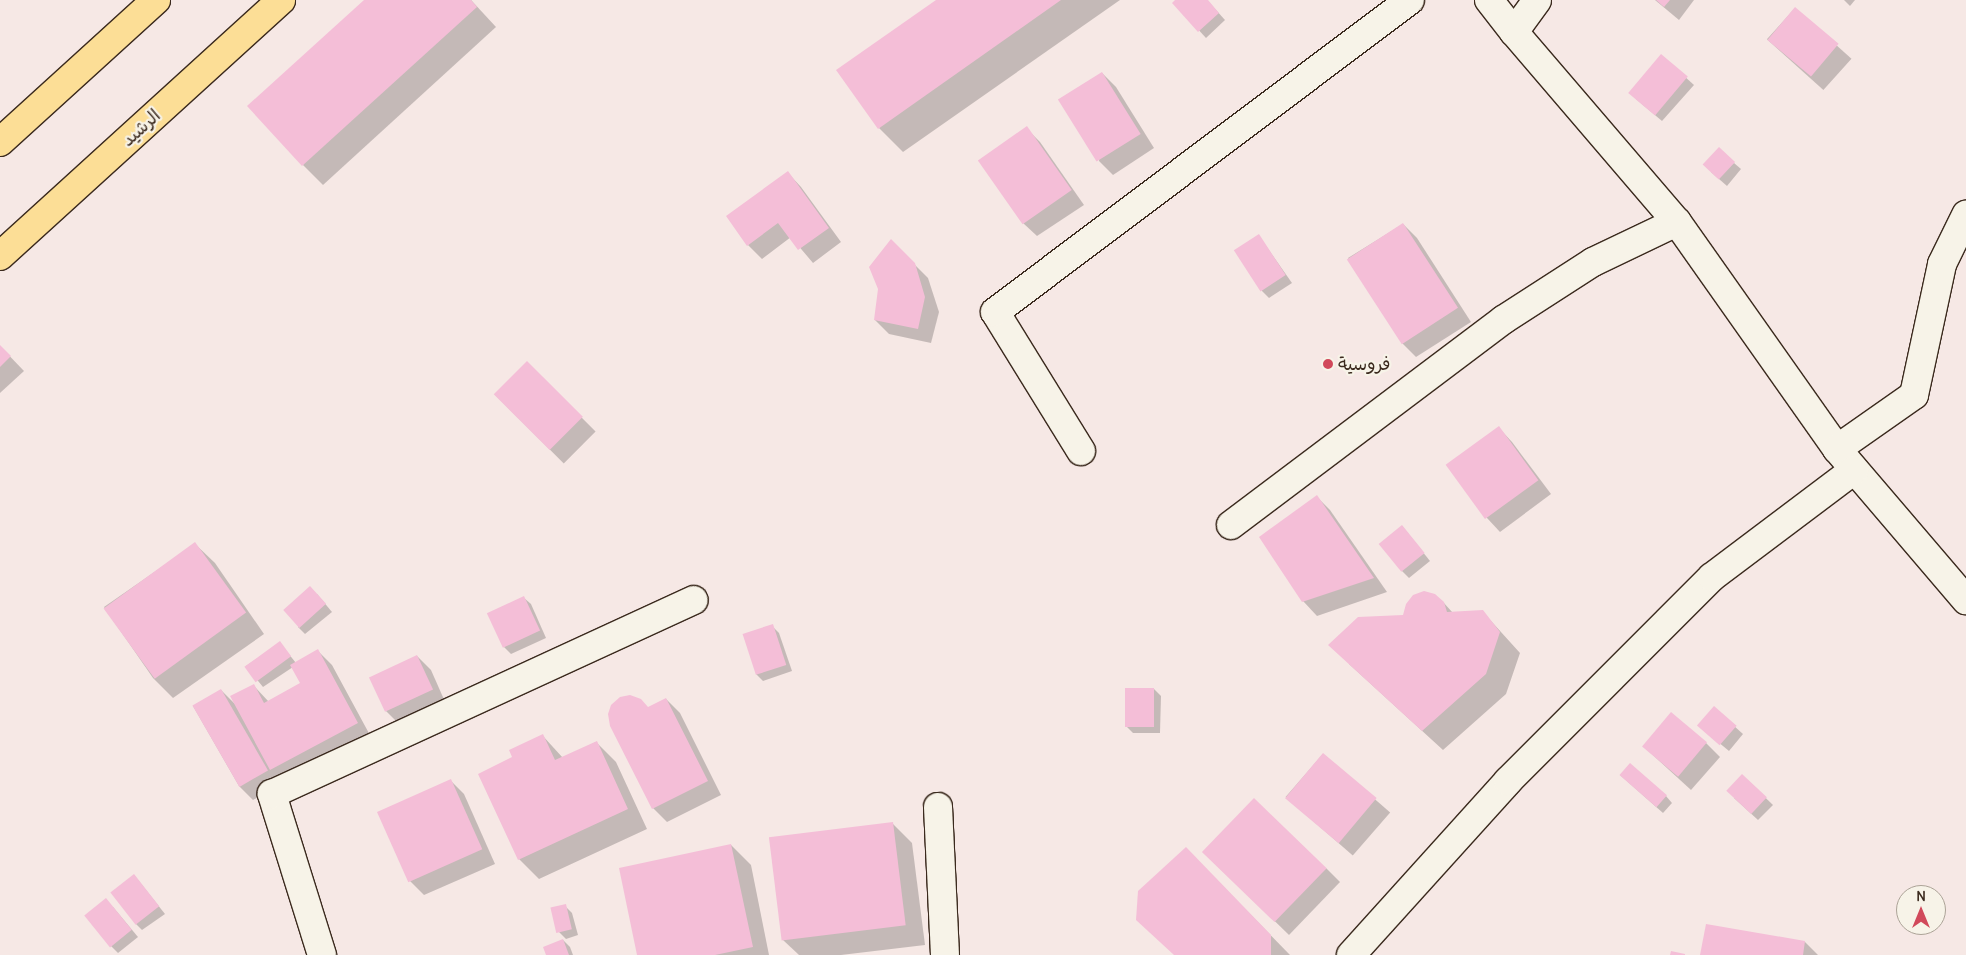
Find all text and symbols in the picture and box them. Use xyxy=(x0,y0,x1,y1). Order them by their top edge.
street label: الرشيد xyxy=(117,105,165,151)
place label: فروسية xyxy=(1338,353,1390,375)
marker: فروسية xyxy=(1322,358,1334,370)
north arrow xyxy=(1896,885,1946,935)
text: N xyxy=(1916,887,1926,905)

